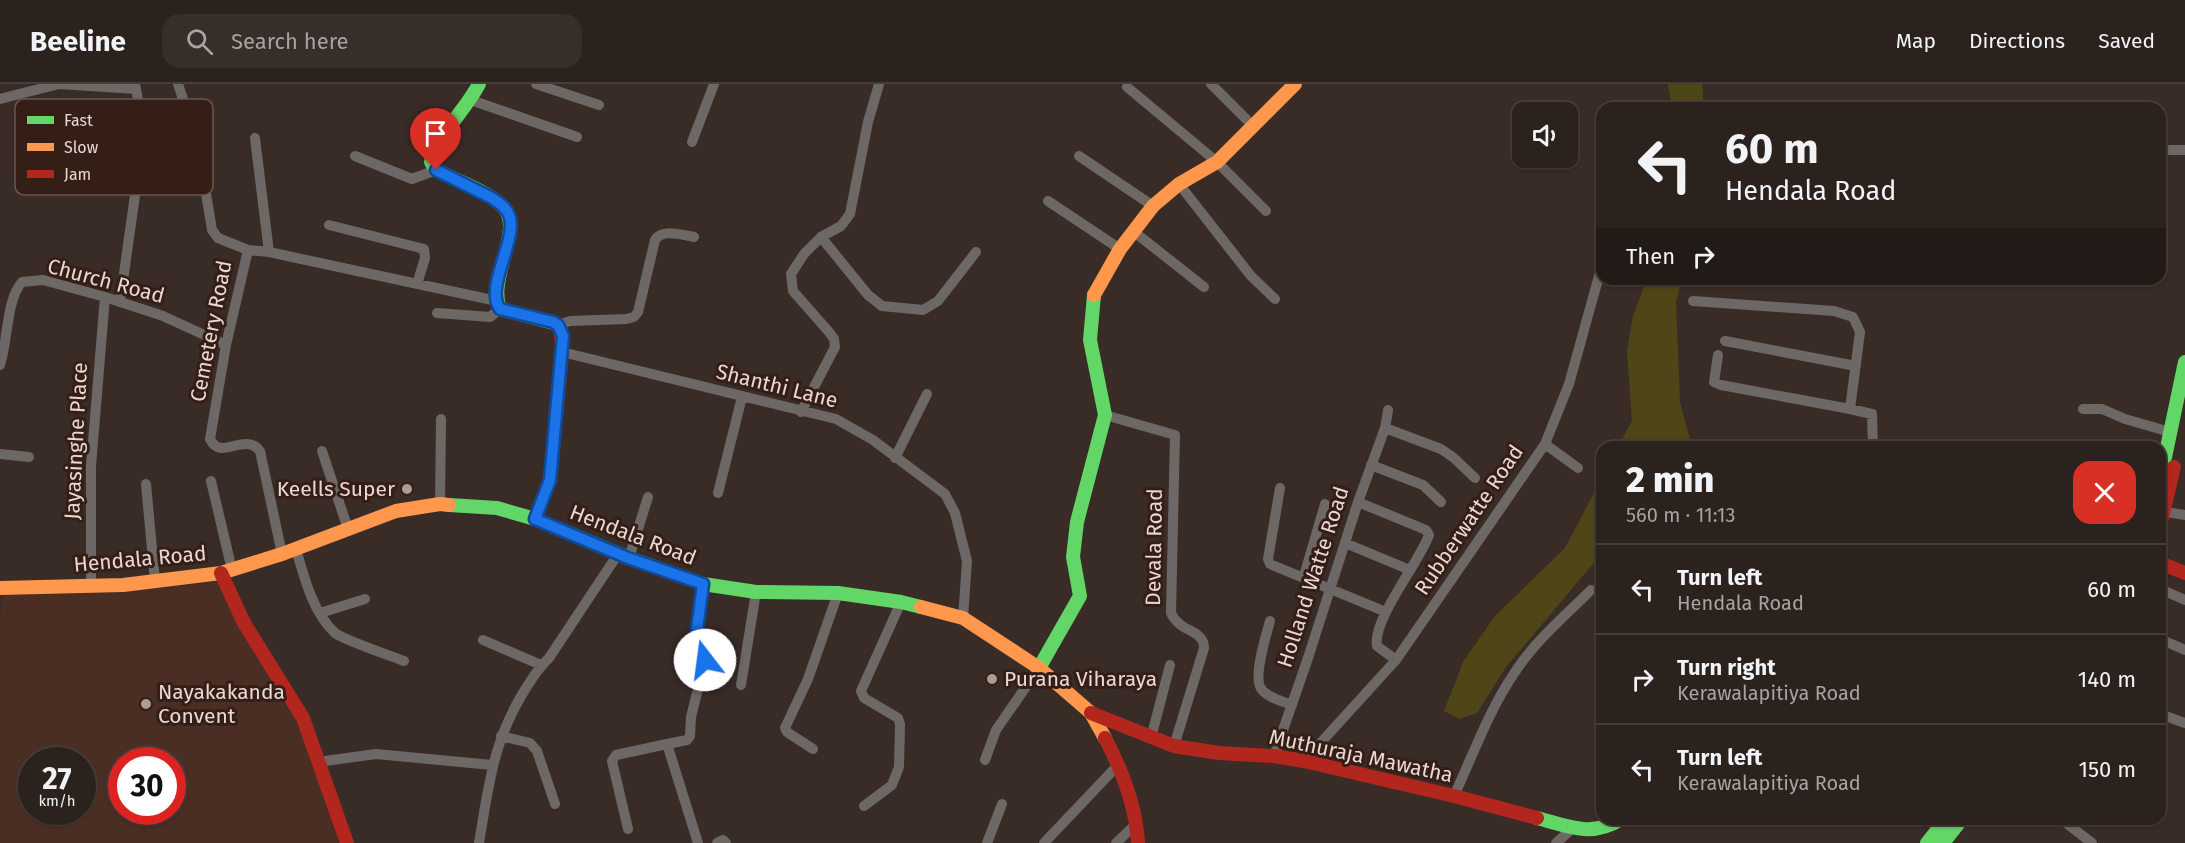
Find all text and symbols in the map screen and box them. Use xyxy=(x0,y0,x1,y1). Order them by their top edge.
search box xyxy=(162,14,582,68)
text: Beeline xyxy=(30,25,126,58)
icon: search xyxy=(183,25,216,58)
text: Search here xyxy=(231,28,349,55)
text: Map xyxy=(1896,28,1936,54)
text: Directions xyxy=(1969,28,2065,54)
text: Saved xyxy=(2098,28,2155,54)
legend xyxy=(15,99,213,195)
map controls xyxy=(1512,102,1578,168)
button: sound xyxy=(1512,102,1578,168)
pin xyxy=(410,108,461,170)
text: Fast xyxy=(64,111,93,130)
icon: arrive xyxy=(419,117,452,150)
text: 60 m xyxy=(1725,124,1819,174)
icon: left xyxy=(1626,126,1704,204)
text: Slow xyxy=(64,138,99,157)
text: Jam xyxy=(64,165,91,184)
text: Hendala Road xyxy=(1725,175,1896,207)
icon: right xyxy=(1687,240,1720,273)
text: Then xyxy=(1626,243,1675,270)
street label: Church Road xyxy=(45,253,167,309)
street label: Cemetery Road xyxy=(185,258,237,404)
street label: Shanthi Lane xyxy=(714,358,840,414)
street label: Jayasinghe Place xyxy=(59,362,93,520)
street label: Rubberwatte Road xyxy=(1409,440,1529,600)
text: 2 min xyxy=(1626,458,1714,502)
button: close xyxy=(2073,461,2136,524)
place label: Keells Super xyxy=(277,476,395,502)
marker: Keells Super xyxy=(400,482,414,496)
street label: Holland Watte Road xyxy=(1271,483,1355,671)
street label: Devala Road xyxy=(1140,488,1168,606)
street label: Hendala Road xyxy=(566,499,700,571)
text: 560 m · 11:13 xyxy=(1626,503,1735,527)
street label: Hendala Road xyxy=(72,540,208,578)
text: Turn left xyxy=(1677,564,1762,591)
icon: left xyxy=(1626,573,1659,606)
text: 60 m xyxy=(2087,576,2136,603)
text: Hendala Road xyxy=(1677,591,1804,615)
position arrow xyxy=(673,628,737,692)
text: Turn right xyxy=(1677,654,1776,681)
icon: right xyxy=(1626,663,1659,696)
place label: Purana Viharaya xyxy=(1004,666,1157,692)
text: 140 m xyxy=(2078,666,2136,693)
marker: Purana Viharaya xyxy=(985,672,999,686)
place label: Nayakakanda Convent xyxy=(158,679,285,729)
text: Kerawalapitiya Road xyxy=(1677,681,1861,705)
marker: Nayakakanda Convent xyxy=(139,697,153,711)
street label: Muthuraja Mawatha xyxy=(1267,724,1455,788)
text: Turn left xyxy=(1677,744,1762,771)
speed limit sign: 30 xyxy=(108,747,186,825)
icon: left xyxy=(1626,753,1659,786)
text: 150 m xyxy=(2078,756,2136,783)
text: 27 xyxy=(42,761,72,797)
text: Kerawalapitiya Road xyxy=(1677,771,1861,795)
text: km/h xyxy=(38,792,76,810)

